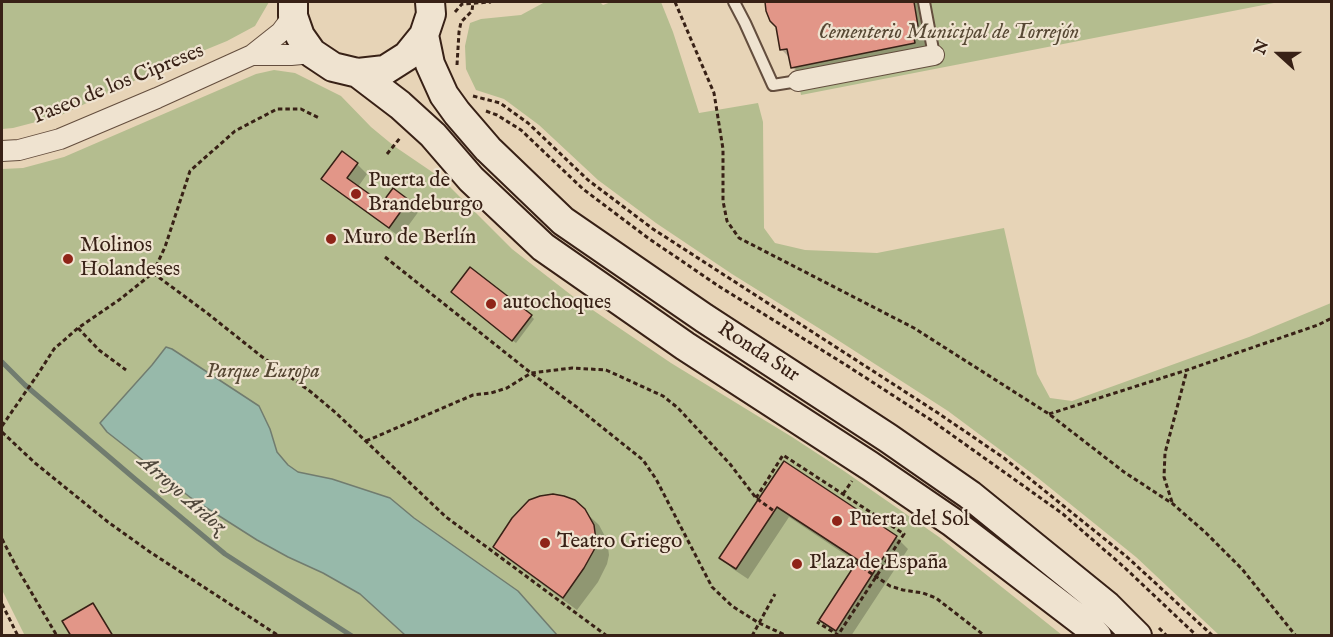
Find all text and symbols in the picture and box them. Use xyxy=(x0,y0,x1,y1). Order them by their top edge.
park label: Cementerio Municipal de Torrejón xyxy=(819,21,1079,47)
north arrow xyxy=(1249,24,1309,84)
text: N xyxy=(1250,38,1274,58)
street label: Paseo de los Cipreses xyxy=(30,39,208,131)
place label: Puerta de Brandeburgo xyxy=(368,169,483,219)
marker: Puerta de Brandeburgo xyxy=(349,187,363,201)
place label: Muro de Berlín xyxy=(343,226,476,252)
marker: Muro de Berlín xyxy=(324,232,338,246)
place label: Molinos Holandeses xyxy=(80,234,180,284)
marker: Molinos Holandeses xyxy=(61,252,75,266)
place label: autochoques xyxy=(503,291,611,317)
marker: autochoques xyxy=(484,297,498,311)
street label: Ronda Sur xyxy=(712,317,804,389)
park label: Parque Europa xyxy=(206,360,320,386)
water label: Arroyo Ardoz xyxy=(131,450,231,540)
place label: Puerta del Sol xyxy=(849,508,969,534)
marker: Puerta del Sol xyxy=(830,514,844,528)
place label: Teatro Griego xyxy=(557,530,682,556)
marker: Teatro Griego xyxy=(538,536,552,550)
place label: Plaza de España xyxy=(809,551,947,577)
marker: Plaza de España xyxy=(790,557,804,571)

